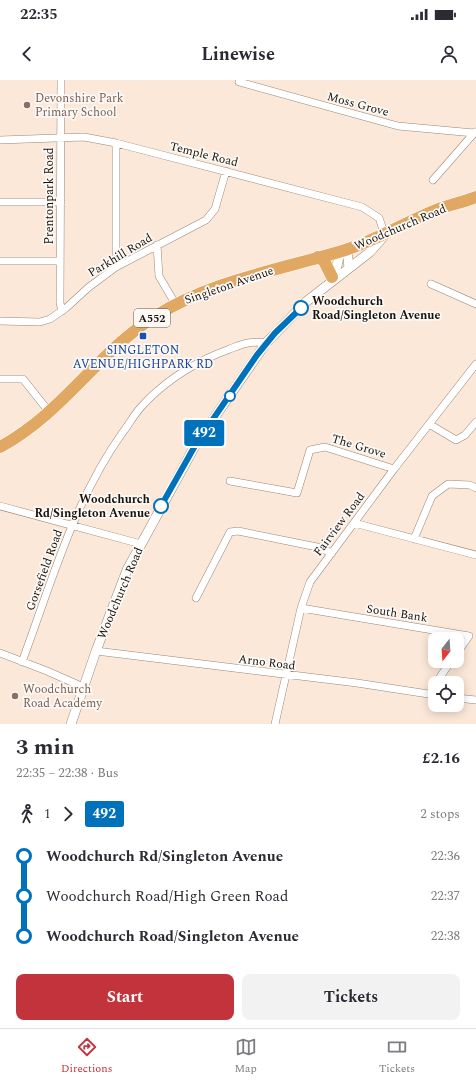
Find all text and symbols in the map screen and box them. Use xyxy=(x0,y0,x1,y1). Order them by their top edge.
text: 22:35 xyxy=(20,3,58,26)
text: Linewise xyxy=(201,41,275,68)
icon: back xyxy=(16,43,38,65)
icon: person xyxy=(438,43,460,65)
street label: Moss Grove xyxy=(325,87,391,122)
place label: Devonshire Park Primary School xyxy=(35,89,124,122)
marker: Devonshire Park Primary School xyxy=(22,100,32,110)
street label: Temple Road xyxy=(168,137,240,172)
street label: Prentonpark Road xyxy=(40,147,59,245)
street label: Woodchurch Road xyxy=(351,199,449,255)
street label: Parkhill Road xyxy=(84,228,156,282)
street label: Singleton Avenue xyxy=(182,261,276,310)
place label: Woodchurch Road/Singleton Avenue xyxy=(312,292,440,325)
marker: Woodchurch Road/Singleton Avenue xyxy=(293,300,309,316)
road number: A552 xyxy=(134,309,170,327)
marker: SINGLETON AVENUE/HIGHPARK RD xyxy=(138,331,148,341)
place label: SINGLETON AVENUE/HIGHPARK RD xyxy=(73,341,213,374)
unlabelled marker xyxy=(224,390,236,402)
line badge: 492 xyxy=(181,420,227,446)
text: 492 xyxy=(192,422,216,443)
street label: The Grove xyxy=(329,429,389,464)
street label: Fairview Road xyxy=(309,488,370,560)
place label: Woodchurch Rd/Singleton Avenue xyxy=(34,490,151,523)
marker: Woodchurch Rd/Singleton Avenue xyxy=(153,498,169,514)
street label: Gorsefield Road xyxy=(21,527,68,614)
street label: Woodchurch Road xyxy=(93,544,149,642)
street label: South Bank xyxy=(365,599,429,628)
north arrow xyxy=(428,632,464,668)
map controls xyxy=(428,632,464,712)
street label: Arno Road xyxy=(237,650,297,675)
button: locate xyxy=(428,676,464,712)
place label: Woodchurch Road Academy xyxy=(23,680,103,713)
marker: Woodchurch Road Academy xyxy=(10,691,20,701)
text: 3 min xyxy=(16,731,75,764)
text: £2.16 xyxy=(422,747,460,770)
text: 22:35 – 22:38 · Bus xyxy=(16,763,119,783)
icon: walk xyxy=(16,803,38,825)
icon: forward xyxy=(57,803,79,825)
text: 492 xyxy=(93,803,116,824)
text: 1 xyxy=(44,804,51,824)
text: 2 stops xyxy=(420,804,460,824)
text: Woodchurch Rd/Singleton Avenue xyxy=(46,845,283,868)
text: 22:36 xyxy=(431,846,460,866)
text: Woodchurch Road/High Green Road xyxy=(46,885,288,908)
text: 22:37 xyxy=(431,886,460,906)
text: Woodchurch Road/Singleton Avenue xyxy=(46,925,299,948)
text: 22:38 xyxy=(431,926,460,946)
button: Start xyxy=(16,974,234,1020)
button: Tickets xyxy=(242,974,460,1020)
tab: Directions xyxy=(61,1036,112,1077)
tab: Map xyxy=(235,1036,257,1077)
tab: Tickets xyxy=(379,1036,415,1077)

